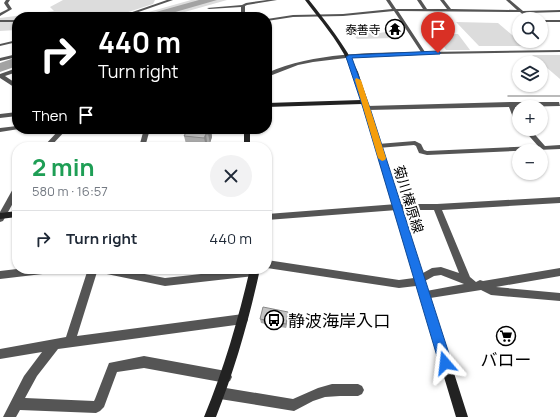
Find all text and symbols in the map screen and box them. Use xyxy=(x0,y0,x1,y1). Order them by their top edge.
pin xyxy=(421,12,455,53)
map controls xyxy=(512,12,548,180)
button: search xyxy=(512,12,548,48)
temple icon: 泰善寺 xyxy=(384,18,406,40)
icon: arrive xyxy=(427,18,449,40)
place label: 泰善寺 xyxy=(345,21,381,38)
text: 440 m xyxy=(98,23,181,61)
icon: right xyxy=(32,28,84,80)
button: layers xyxy=(512,56,548,92)
text: Turn right xyxy=(98,59,179,83)
button: + xyxy=(512,100,548,136)
icon: arrive xyxy=(75,104,97,126)
text: Then xyxy=(32,105,67,126)
button: − xyxy=(512,144,548,180)
text: 2 min xyxy=(32,150,94,183)
button: close xyxy=(210,155,252,197)
street label: 菊川榛原線 xyxy=(390,163,428,235)
text: 580 m · 16:57 xyxy=(32,182,108,200)
icon: right xyxy=(32,228,54,250)
text: Turn right xyxy=(66,228,137,249)
text: 440 m xyxy=(209,228,252,249)
bus stop icon: 静波海岸入口 xyxy=(263,309,285,331)
place label: 静波海岸入口 xyxy=(288,309,390,332)
supermarket icon: バロー xyxy=(495,325,517,347)
position arrow xyxy=(424,342,466,384)
place label: バロー xyxy=(481,348,532,371)

